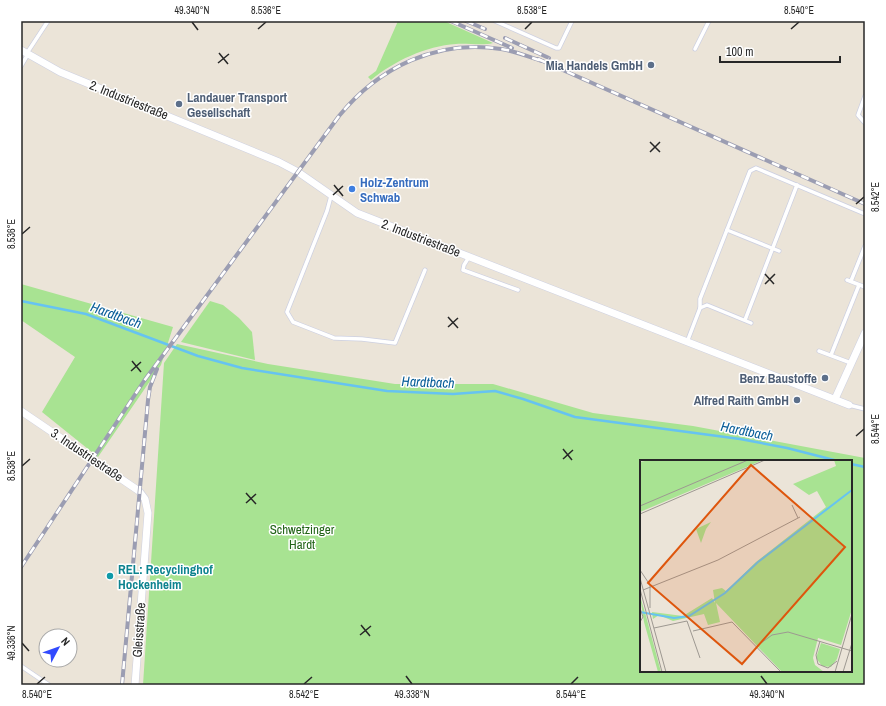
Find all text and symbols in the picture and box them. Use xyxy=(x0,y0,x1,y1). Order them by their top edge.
text: 49.340°N xyxy=(175,4,210,17)
text: 8.536°E xyxy=(251,4,281,17)
text: 8.538°E xyxy=(517,4,547,17)
text: 8.540°E xyxy=(784,4,814,17)
scale bar xyxy=(720,38,840,64)
text: 100 m xyxy=(726,44,753,60)
place label: Mia Handels GmbH xyxy=(546,57,643,74)
marker: Mia Handels GmbH xyxy=(646,60,656,70)
street label: 2. Industriestraße xyxy=(87,76,171,124)
place label: Landauer Transport Gesellschaft xyxy=(187,89,288,121)
marker: Landauer Transport Gesellschaft xyxy=(174,99,184,109)
place label: Holz-Zentrum Schwab xyxy=(360,174,429,206)
text: 8.542°E xyxy=(869,182,882,212)
marker: Holz-Zentrum Schwab xyxy=(347,184,357,194)
street label: 2. Industriestraße xyxy=(379,215,463,261)
text: 8.536°E xyxy=(5,219,18,249)
water label: Hardtbach xyxy=(88,297,144,333)
place label: Benz Baustoffe xyxy=(739,370,817,387)
water label: Hardtbach xyxy=(401,372,455,392)
marker: Benz Baustoffe xyxy=(820,373,830,383)
place label: Alfred Raith GmbH xyxy=(694,392,789,409)
marker: Alfred Raith GmbH xyxy=(792,395,802,405)
text: 8.544°E xyxy=(869,414,882,444)
water label: Hardtbach xyxy=(719,417,775,445)
street label: 3. Industriestraße xyxy=(48,425,126,485)
text: 8.538°E xyxy=(5,451,18,481)
inset map xyxy=(640,460,852,672)
park label: Schwetzinger Hardt xyxy=(270,521,335,553)
place label: REL: Recyclinghof Hockenheim xyxy=(118,561,213,593)
marker: REL: Recyclinghof Hockenheim xyxy=(105,571,115,581)
street label: Gleisstraße xyxy=(129,602,149,658)
text: 49.336°N xyxy=(5,625,18,661)
north arrow xyxy=(38,628,78,668)
text: N xyxy=(58,634,73,648)
text: 8.540°E xyxy=(22,688,52,701)
text: 8.542°E xyxy=(289,688,319,701)
text: 49.338°N xyxy=(395,688,430,701)
text: 8.544°E xyxy=(556,688,586,701)
text: 49.340°N xyxy=(750,688,785,701)

